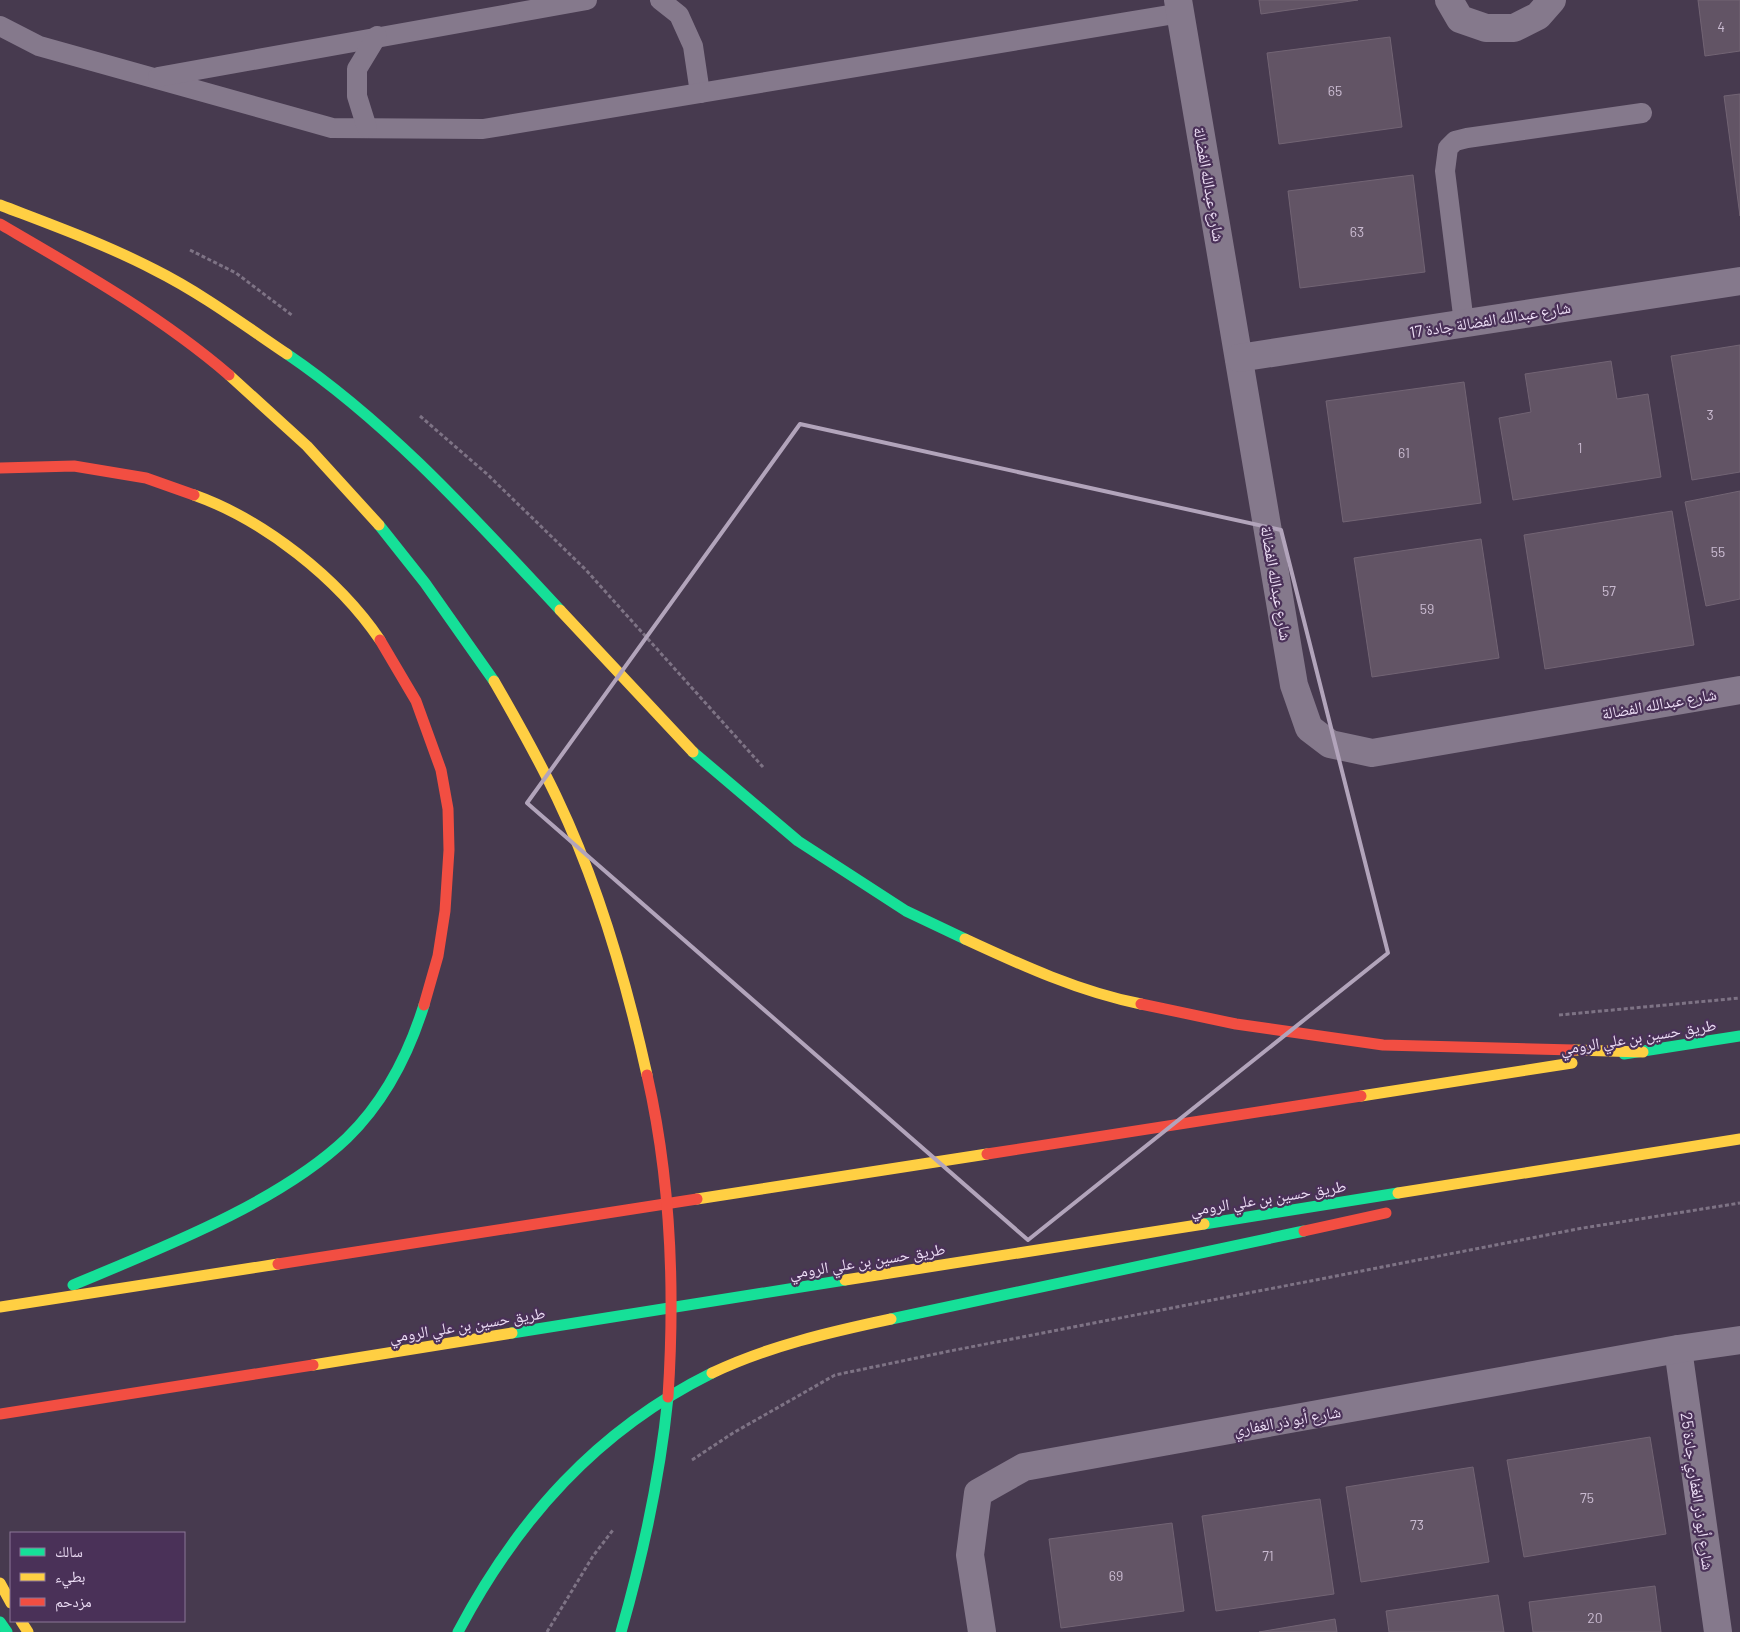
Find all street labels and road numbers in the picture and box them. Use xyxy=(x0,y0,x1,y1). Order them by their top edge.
street label: شارع عبدالله الفضالة xyxy=(1189,125,1229,243)
street label: شارع عبدالله الفضالة جادة 17 xyxy=(1408,297,1572,343)
street label: شارع عبدالله الفضالة xyxy=(1256,524,1296,642)
street label: شارع عبدالله الفضالة xyxy=(1600,684,1718,724)
street label: طريق حسين بن علي الرومي xyxy=(1559,1014,1718,1062)
street label: طريق حسين بن علي الرومي xyxy=(1189,1175,1348,1223)
street label: طريق حسين بن علي الرومي xyxy=(788,1238,947,1286)
street label: طريق حسين بن علي الرومي xyxy=(388,1302,547,1350)
street label: شارع أبو ذر الغفاري xyxy=(1232,1401,1343,1443)
street label: شارع أبو ذر الغفاري جادة 25 xyxy=(1673,1411,1718,1572)

